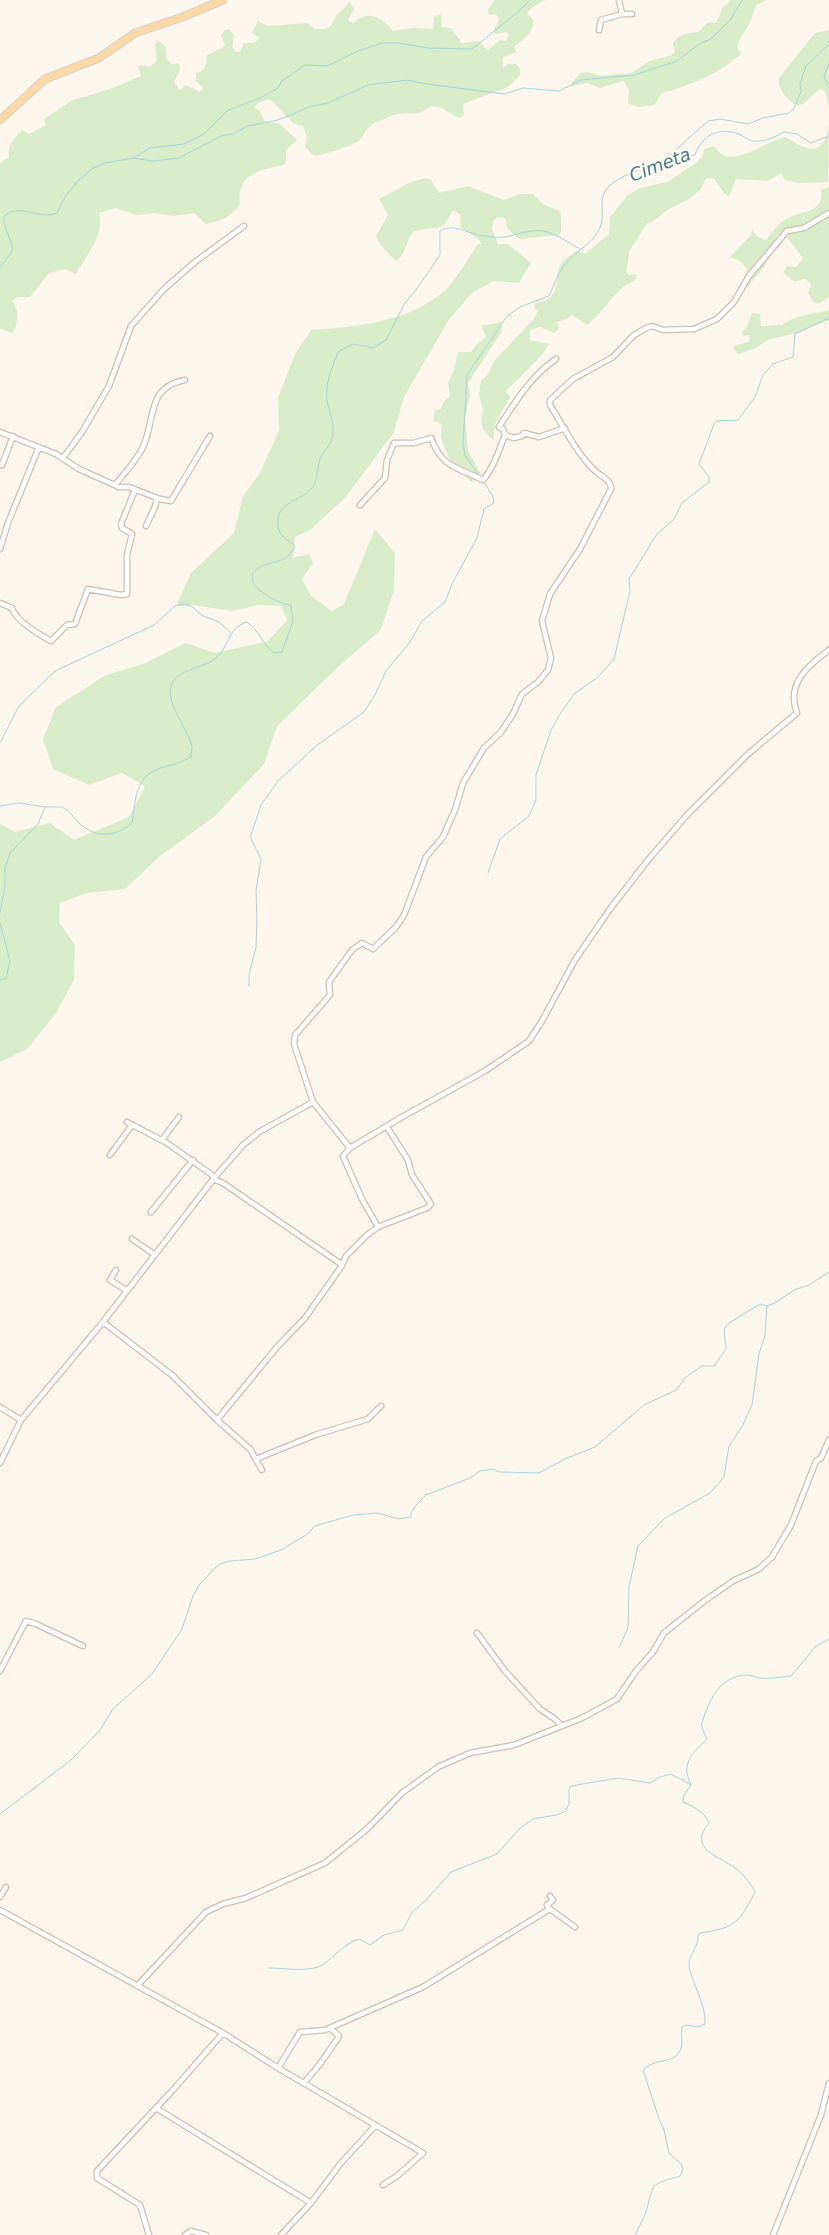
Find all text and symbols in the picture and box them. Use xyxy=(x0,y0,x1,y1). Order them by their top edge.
water label: Cimeta xyxy=(626,143,694,186)

